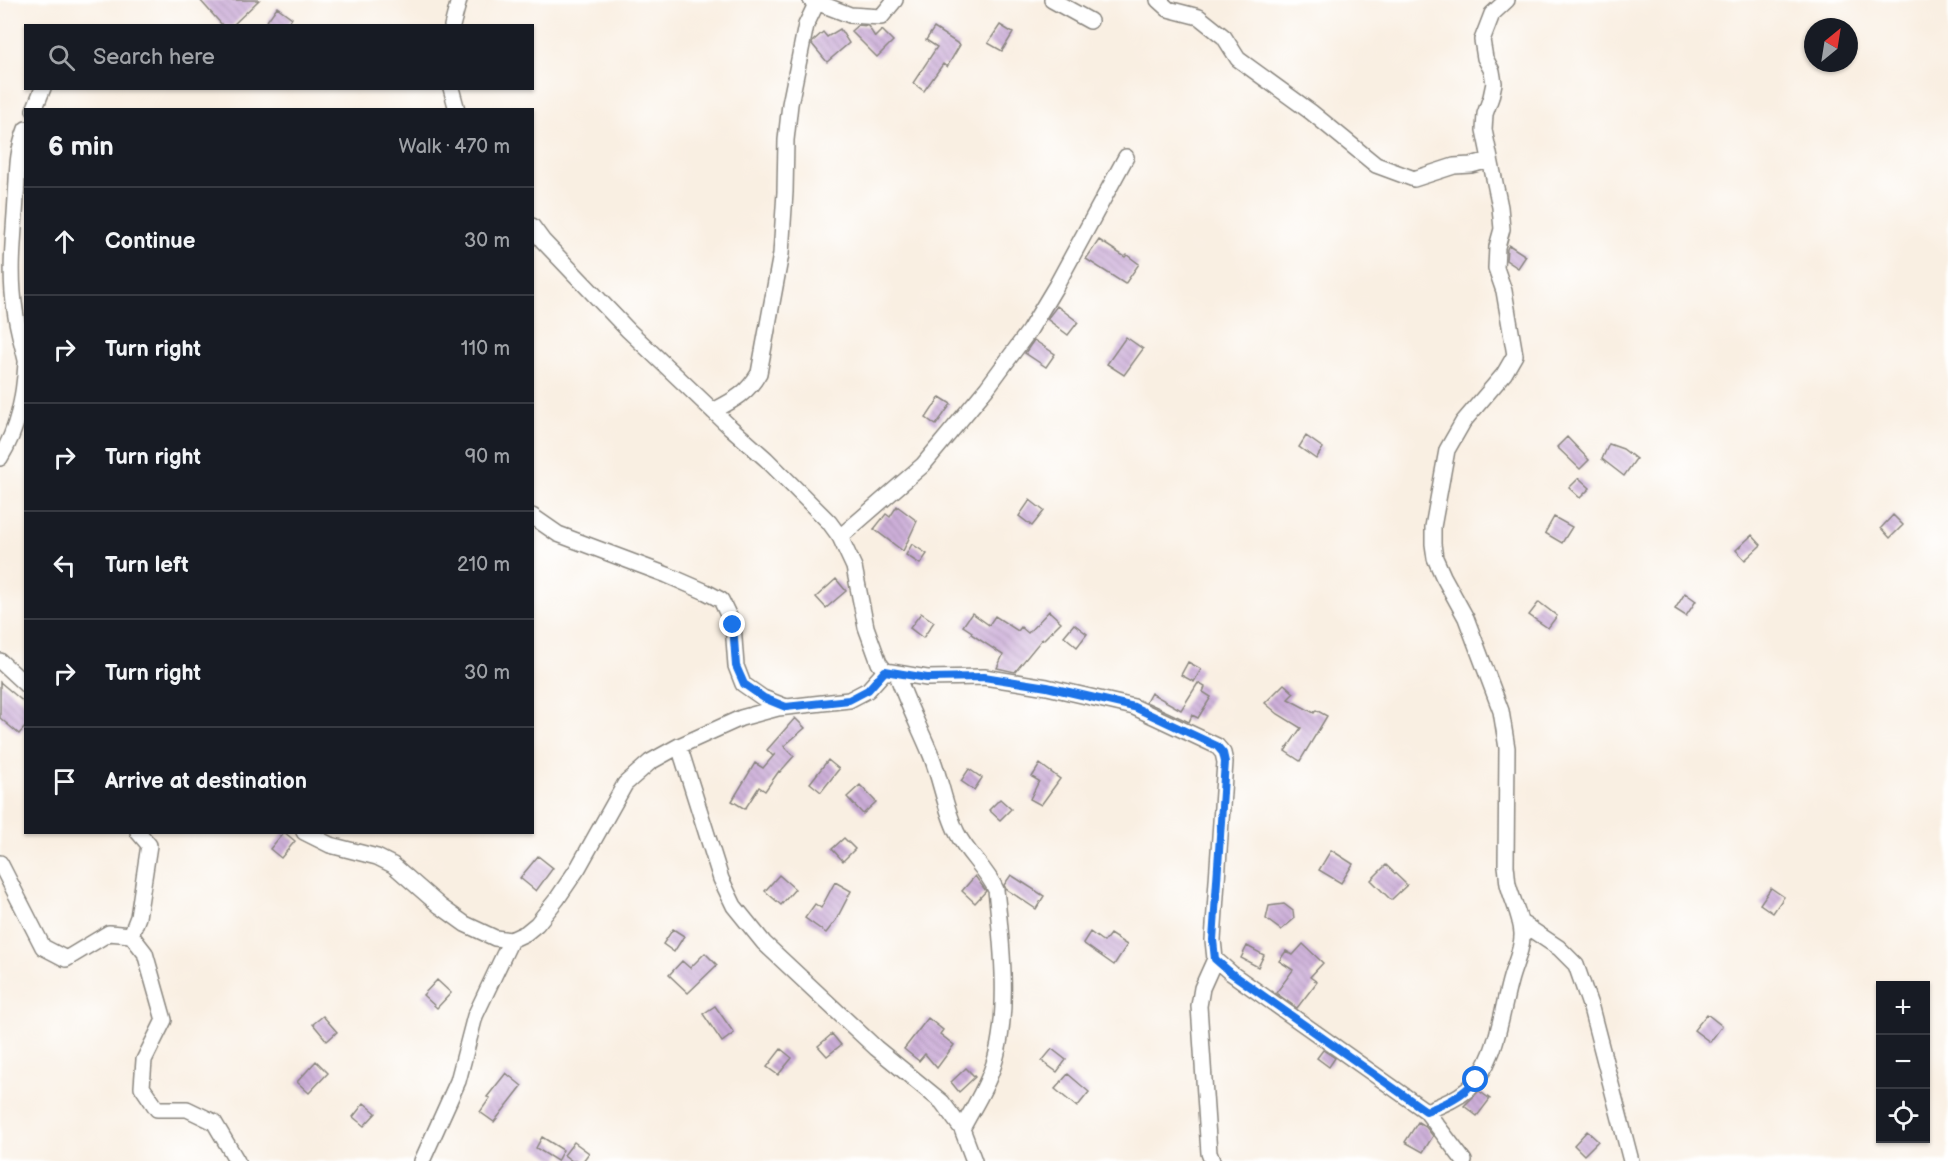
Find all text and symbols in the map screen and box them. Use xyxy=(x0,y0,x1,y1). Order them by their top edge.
north arrow xyxy=(1804,18,1858,72)
search box xyxy=(24,24,534,90)
icon: search xyxy=(45,41,78,74)
text: Search here xyxy=(93,44,215,71)
text: 6 min xyxy=(48,132,114,163)
text: Walk · 470 m xyxy=(399,135,510,159)
icon: ahead xyxy=(48,225,81,258)
text: Continue xyxy=(105,228,195,255)
text: 30 m xyxy=(464,229,510,253)
icon: right xyxy=(48,333,81,366)
text: Turn right xyxy=(105,336,201,363)
text: 110 m xyxy=(461,337,510,361)
icon: right xyxy=(48,441,81,474)
text: Turn right xyxy=(105,444,201,471)
text: 90 m xyxy=(465,445,510,469)
icon: left xyxy=(48,549,81,582)
text: Turn left xyxy=(105,552,189,579)
text: 210 m xyxy=(457,553,510,577)
route end xyxy=(719,611,745,637)
icon: right xyxy=(48,657,81,690)
text: Turn right xyxy=(105,660,201,687)
text: 30 m xyxy=(464,661,510,685)
icon: arrive xyxy=(48,765,81,798)
text: Arrive at destination xyxy=(105,768,307,795)
map controls xyxy=(1876,981,1930,1143)
button: + xyxy=(1876,981,1930,1035)
button: − xyxy=(1876,1035,1930,1089)
route start xyxy=(1462,1066,1488,1092)
button: locate xyxy=(1876,1089,1930,1143)

